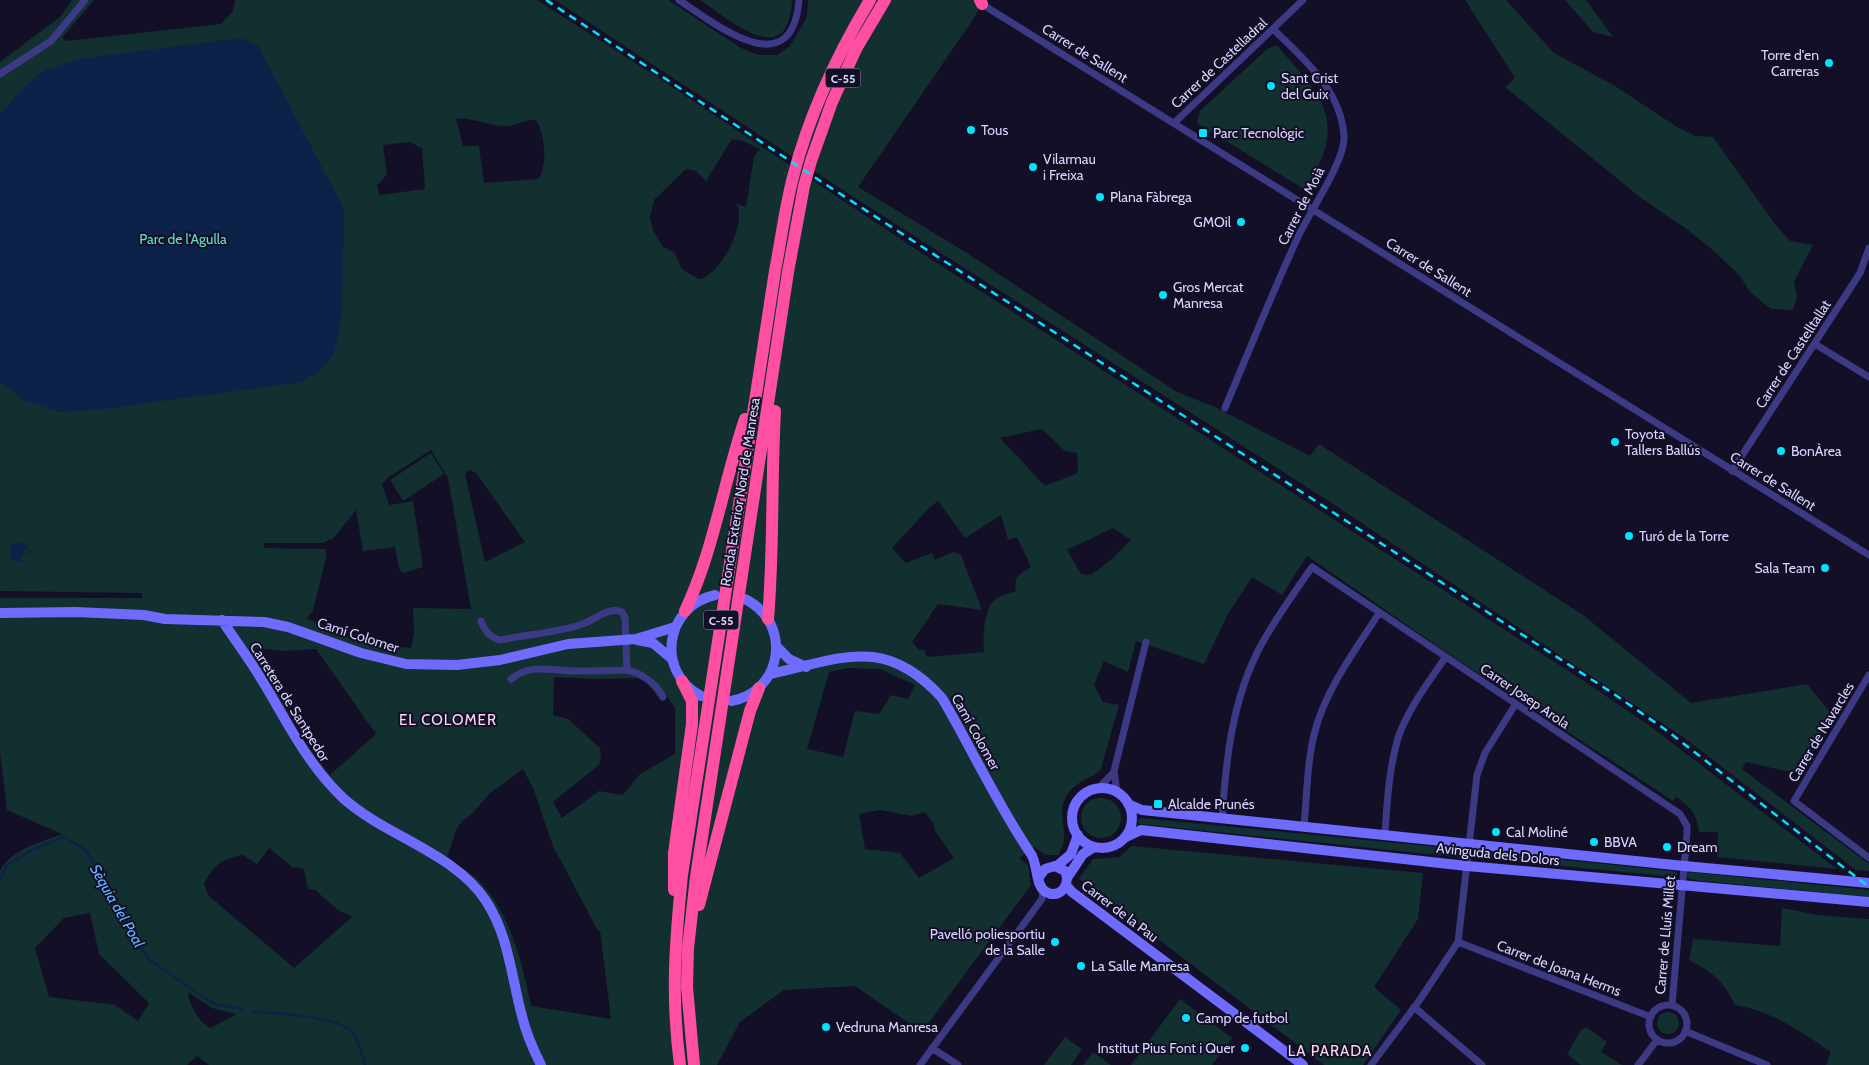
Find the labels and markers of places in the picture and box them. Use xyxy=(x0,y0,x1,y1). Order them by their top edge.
place label: Torre d'en Carreras xyxy=(1761,46,1819,80)
marker: Torre d'en Carreras xyxy=(1823,57,1835,69)
place label: Sant Crist del Guix xyxy=(1281,69,1338,103)
marker: Sant Crist del Guix xyxy=(1265,80,1277,92)
place label: Tous xyxy=(981,121,1008,139)
marker: Tous xyxy=(965,124,977,136)
place label: Parc Tecnològic xyxy=(1213,124,1304,142)
marker: Parc Tecnològic xyxy=(1197,127,1209,139)
place label: Vilarmau i Freixa xyxy=(1043,150,1096,184)
marker: Vilarmau i Freixa xyxy=(1027,161,1039,173)
place label: Plana Fàbrega xyxy=(1110,188,1192,206)
marker: Plana Fàbrega xyxy=(1094,191,1106,203)
place label: GMOil xyxy=(1193,213,1232,231)
marker: GMOil xyxy=(1235,216,1247,228)
place label: Gros Mercat Manresa xyxy=(1173,278,1244,312)
marker: Gros Mercat Manresa xyxy=(1157,289,1169,301)
place label: Toyota Tallers Ballús xyxy=(1625,425,1700,459)
marker: Toyota Tallers Ballús xyxy=(1609,436,1621,448)
place label: BonÀrea xyxy=(1791,442,1842,460)
marker: BonÀrea xyxy=(1775,445,1787,457)
place label: Turó de la Torre xyxy=(1639,527,1729,545)
marker: Turó de la Torre xyxy=(1623,530,1635,542)
place label: Sala Team xyxy=(1754,559,1815,577)
marker: Sala Team xyxy=(1819,562,1831,574)
place label: Alcalde Prunés xyxy=(1168,795,1255,813)
marker: Alcalde Prunés xyxy=(1152,798,1164,810)
place label: Cal Moliné xyxy=(1506,823,1568,841)
marker: Cal Moliné xyxy=(1490,826,1502,838)
place label: BBVA xyxy=(1604,833,1637,851)
marker: BBVA xyxy=(1588,836,1600,848)
place label: Dream xyxy=(1677,838,1718,856)
marker: Dream xyxy=(1661,841,1673,853)
place label: Pavelló poliesportiu de la Salle xyxy=(930,925,1045,959)
marker: Pavelló poliesportiu de la Salle xyxy=(1049,936,1061,948)
place label: La Salle Manresa xyxy=(1091,957,1190,975)
marker: La Salle Manresa xyxy=(1075,960,1087,972)
place label: Camp de futbol xyxy=(1196,1009,1289,1027)
marker: Camp de futbol xyxy=(1180,1012,1192,1024)
place label: Vedruna Manresa xyxy=(836,1018,938,1036)
marker: Vedruna Manresa xyxy=(820,1021,832,1033)
place label: Institut Pius Font i Quer xyxy=(1097,1039,1236,1057)
marker: Institut Pius Font i Quer xyxy=(1239,1042,1251,1054)

